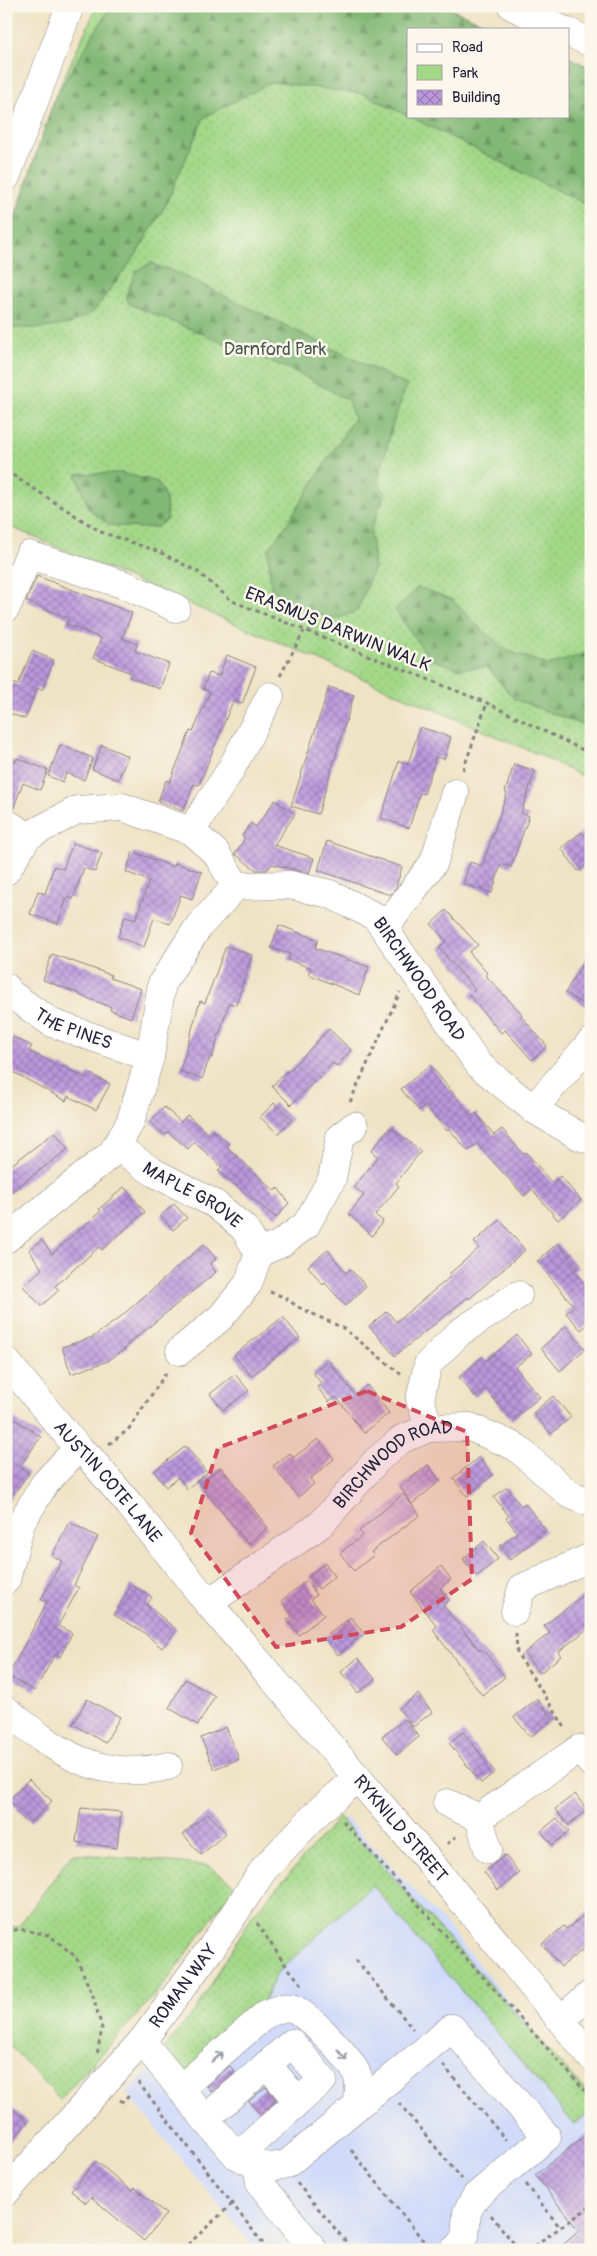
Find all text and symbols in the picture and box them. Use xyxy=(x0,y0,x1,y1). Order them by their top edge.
legend xyxy=(407,28,570,118)
text: Road xyxy=(452,38,483,57)
text: Park xyxy=(452,64,479,83)
text: Building xyxy=(452,88,500,107)
park label: Darnford Park xyxy=(224,338,327,361)
street label: ERASMUS DARWIN WALK xyxy=(242,582,434,677)
street label: BIRCHWOOD ROAD xyxy=(368,913,470,1046)
street label: THE PINES xyxy=(30,1003,115,1055)
street label: MAPLE GROVE xyxy=(138,1157,247,1234)
street label: AUSTIN COTE LANE xyxy=(48,1416,166,1547)
street label: BIRCHWOOD ROAD xyxy=(328,1416,453,1514)
street label: RYKNILD STREET xyxy=(348,1770,453,1887)
street label: ROMAN WAY xyxy=(145,1939,223,2033)
one-way arrow xyxy=(337,2048,348,2061)
one-way arrow xyxy=(210,2052,223,2063)

